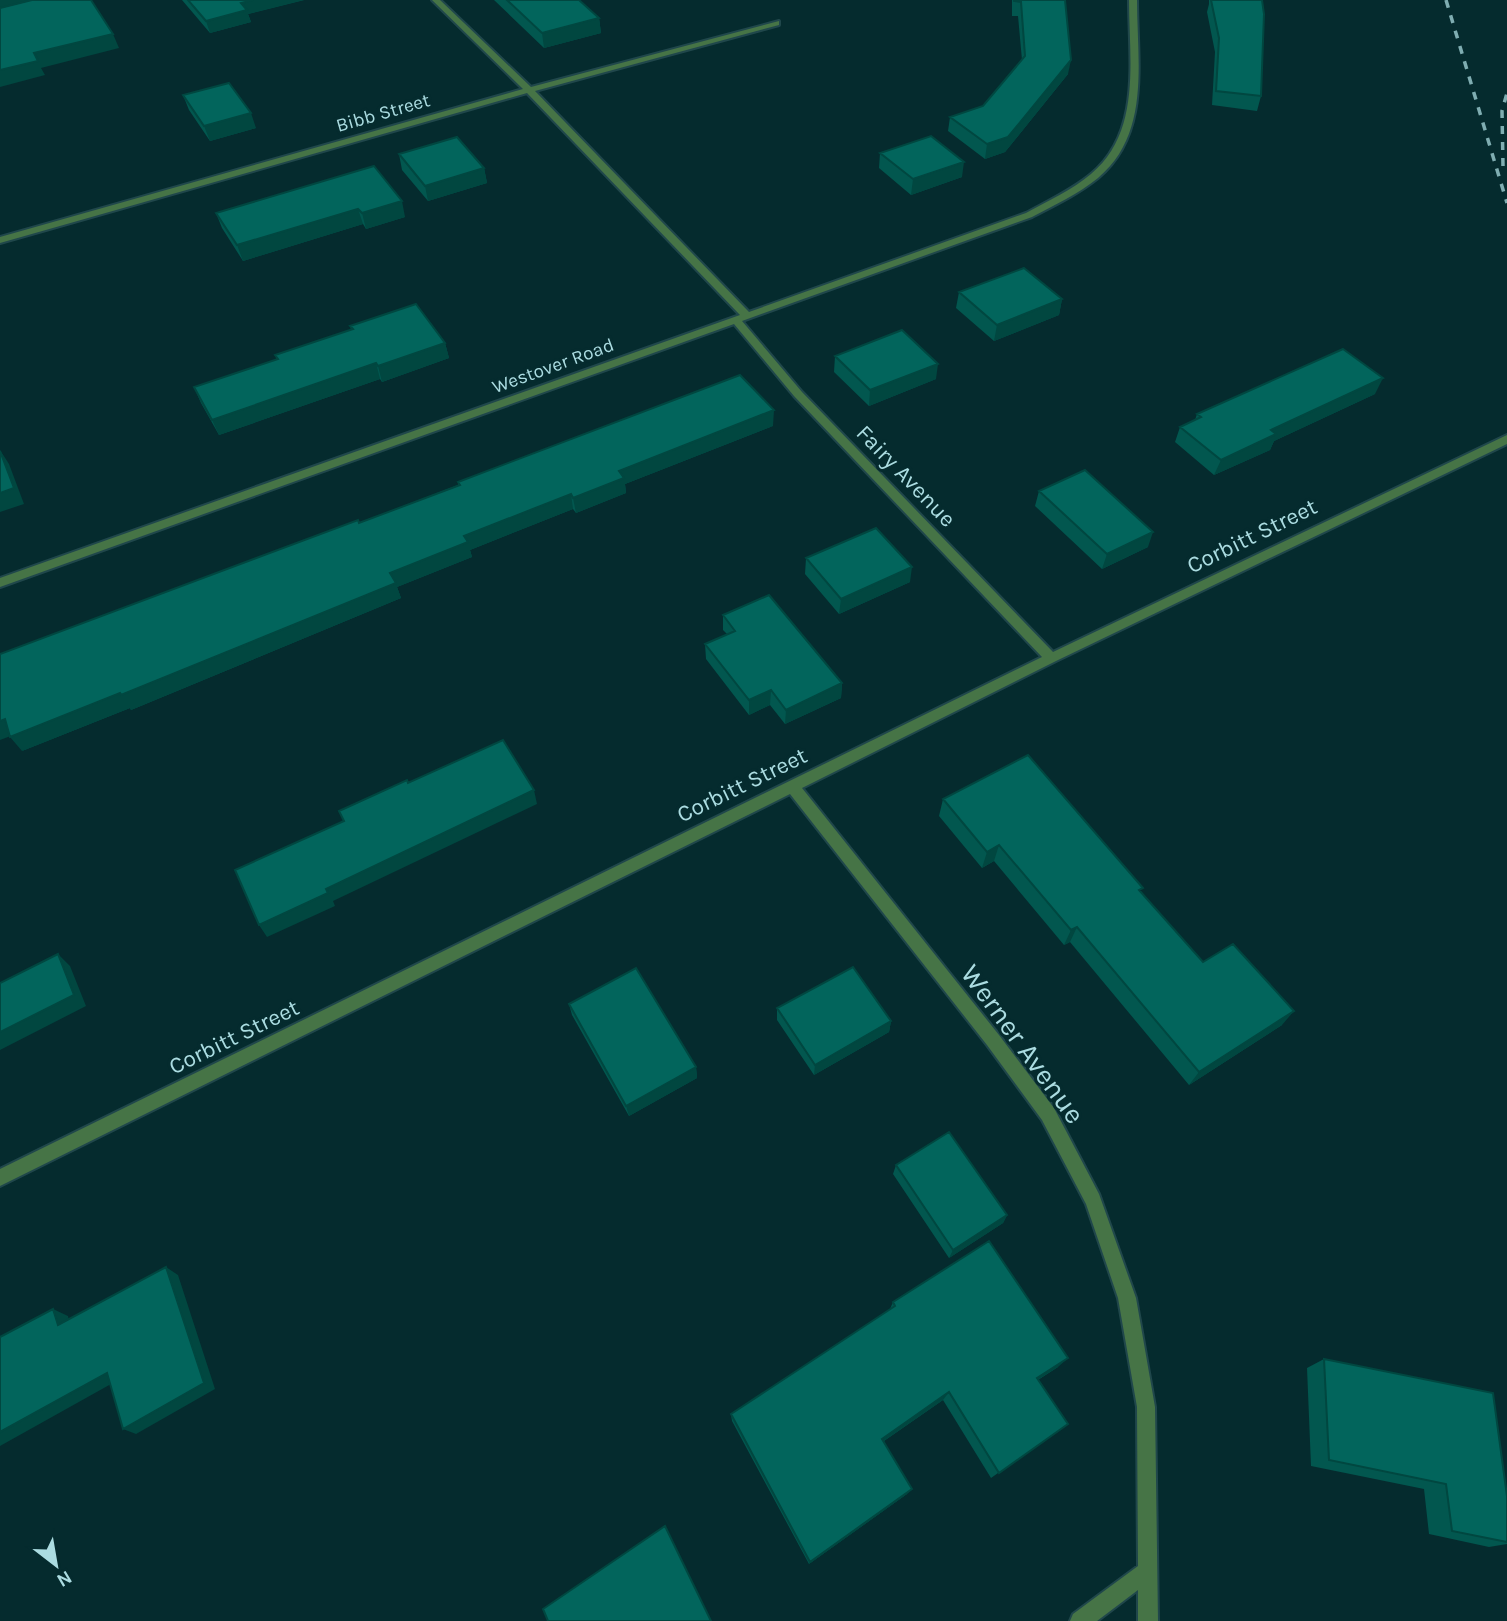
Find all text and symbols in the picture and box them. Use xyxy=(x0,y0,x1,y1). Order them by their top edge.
street label: Bibb Street xyxy=(334,89,432,137)
street label: Westover Road xyxy=(489,334,617,398)
street label: Fairy Avenue xyxy=(851,419,961,533)
street label: Corbitt Street xyxy=(1183,493,1322,579)
street label: Corbitt Street xyxy=(673,742,812,828)
street label: Werner Avenue xyxy=(954,958,1092,1130)
street label: Corbitt Street xyxy=(165,994,304,1080)
north arrow xyxy=(21,1530,91,1600)
text: N xyxy=(53,1566,76,1592)

